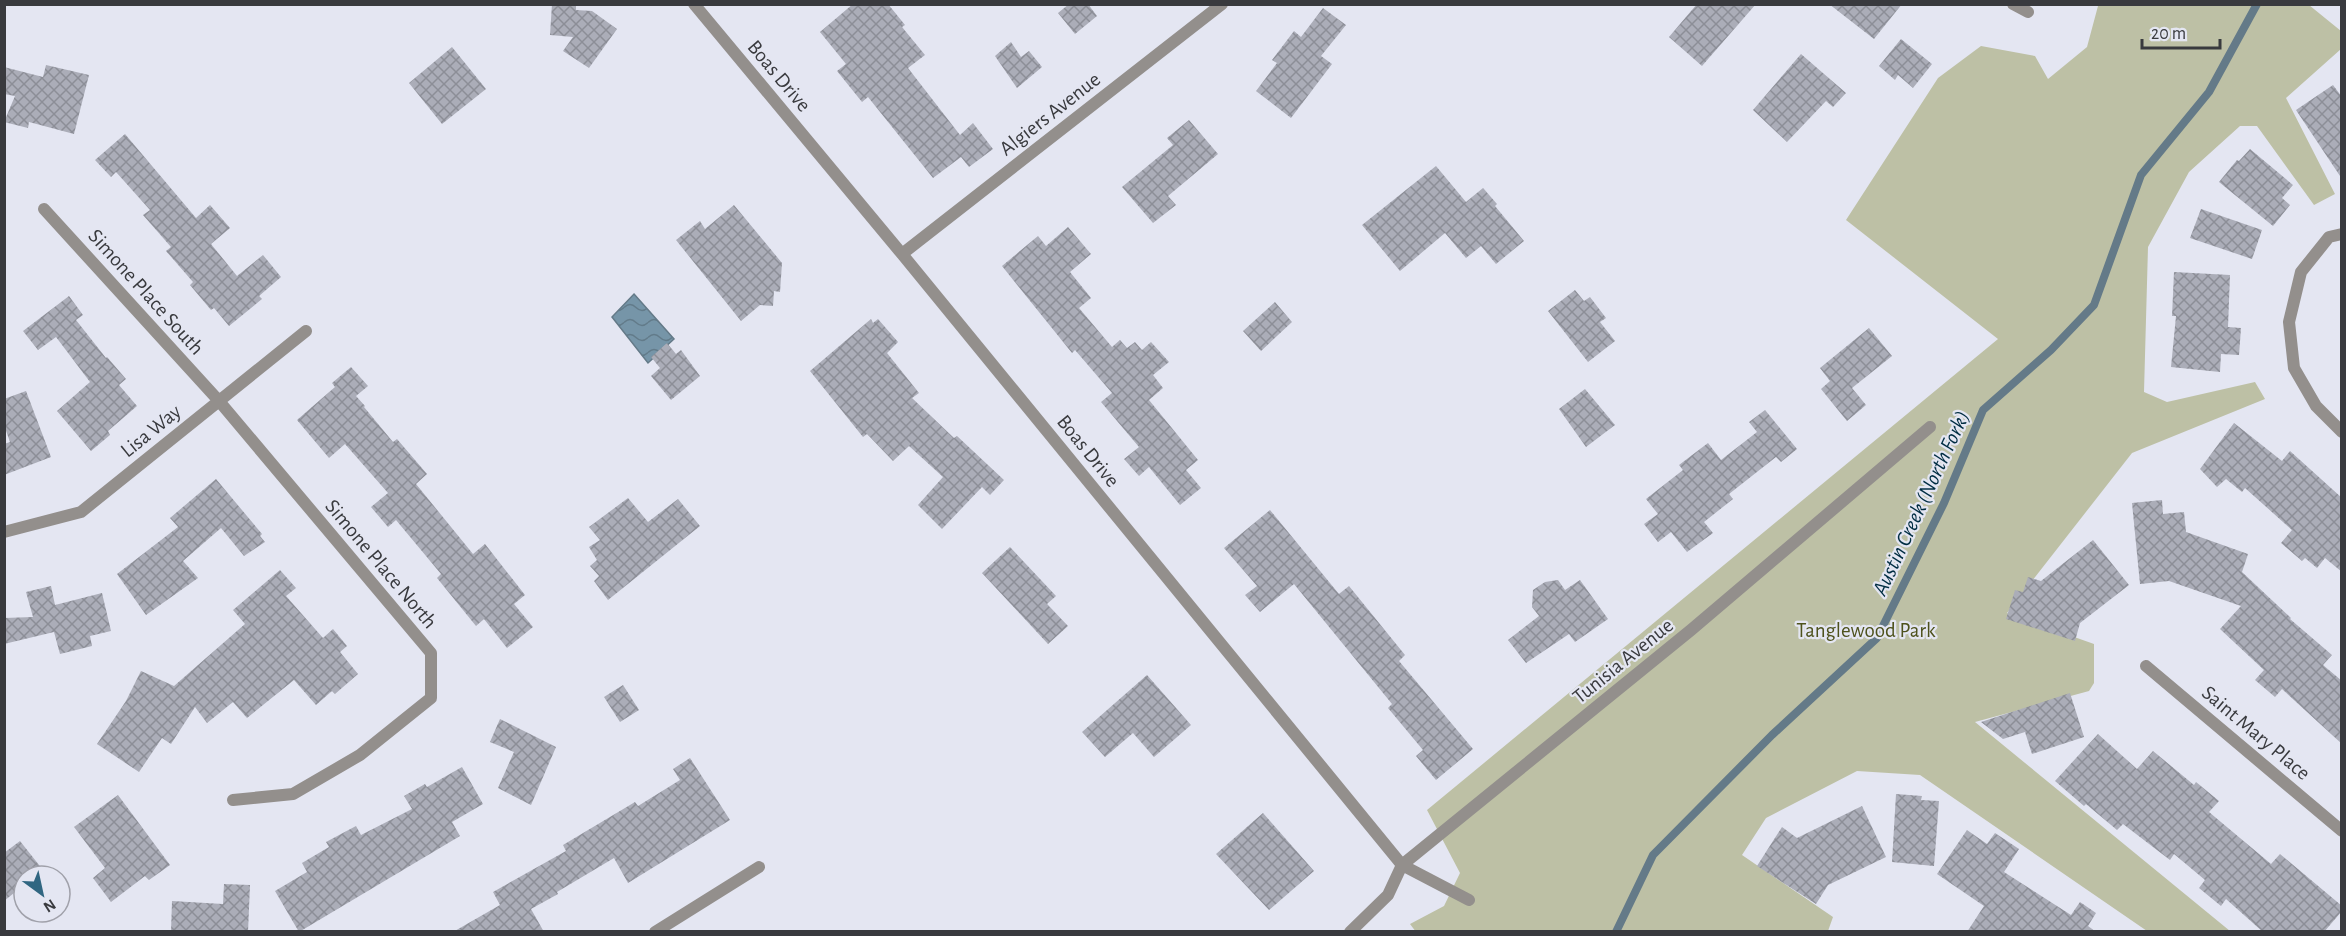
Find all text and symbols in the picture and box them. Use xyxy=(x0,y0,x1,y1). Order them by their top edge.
scale bar xyxy=(2142,12,2220,50)
text: 20 m xyxy=(2151,25,2186,43)
street label: Boas Drive xyxy=(743,36,815,116)
street label: Algiers Avenue xyxy=(996,68,1104,160)
street label: Simone Place South xyxy=(84,225,208,359)
street label: Lisa Way xyxy=(117,401,185,461)
water label: Austin Creek (North Fork) xyxy=(1868,407,1973,600)
street label: Boas Drive xyxy=(1053,411,1123,491)
street label: Simone Place North xyxy=(321,495,441,633)
street label: Tunisia Avenue xyxy=(1569,614,1677,708)
park label: Tanglewood Park xyxy=(1796,620,1936,641)
street label: Saint Mary Place xyxy=(2198,682,2314,784)
north arrow xyxy=(12,864,72,924)
text: N xyxy=(41,896,59,915)

